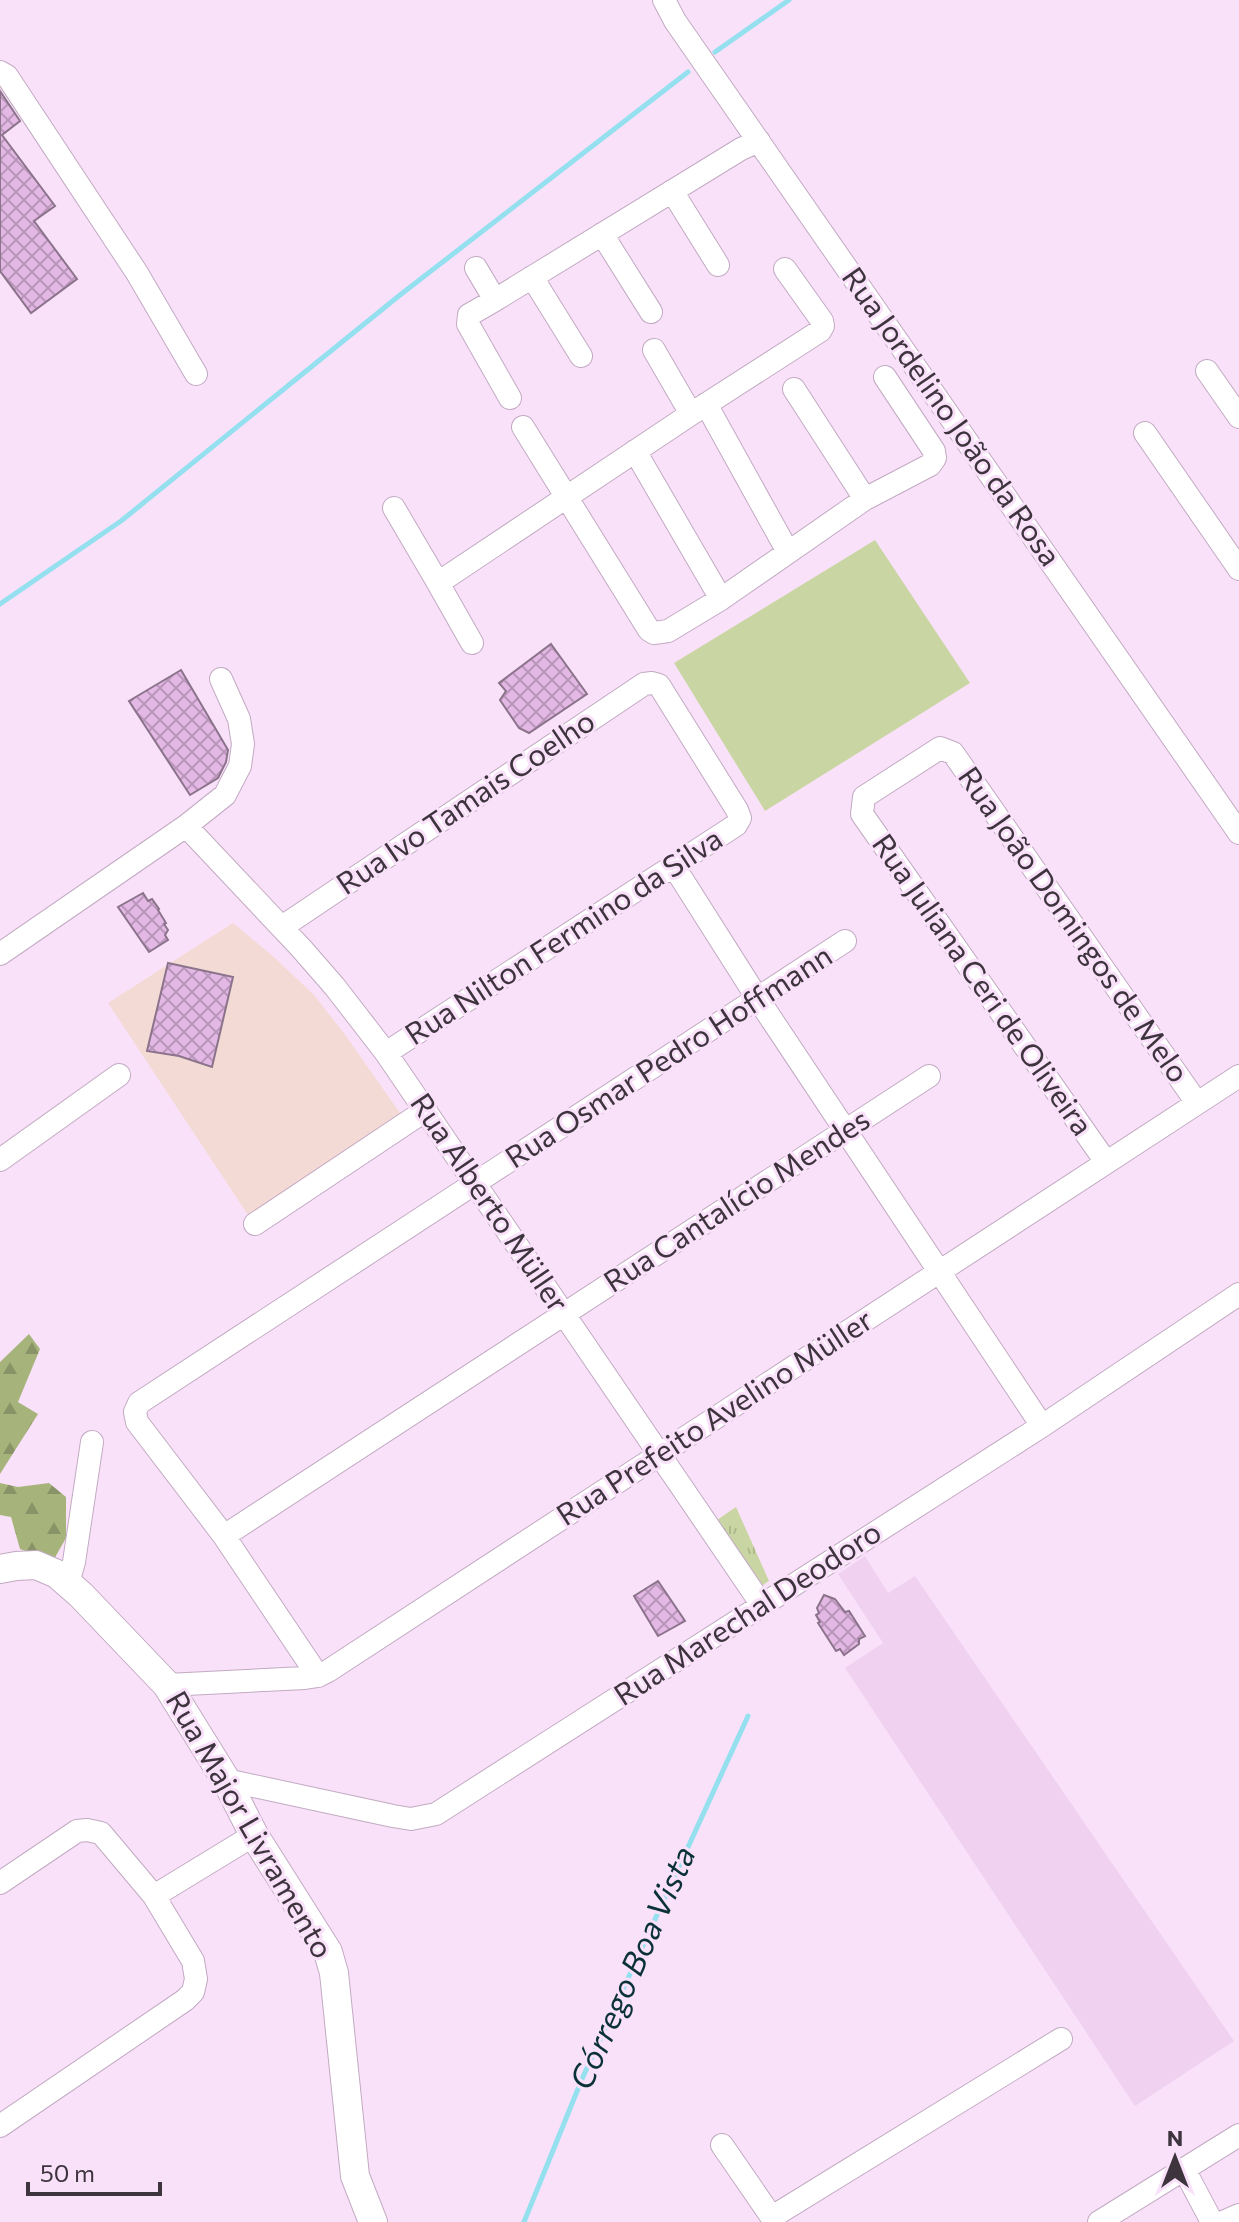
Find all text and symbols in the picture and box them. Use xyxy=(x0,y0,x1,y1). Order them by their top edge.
street label: Rua Jordelino João da Rosa xyxy=(836,259,1070,572)
street label: Rua Ivo Tamais Coelho xyxy=(328,701,601,901)
street label: Rua João Domingos de Melo xyxy=(952,759,1198,1089)
street label: Rua Nilton Fermino da Silva xyxy=(397,818,728,1051)
street label: Rua Juliana Ceri de Oliveira xyxy=(866,826,1102,1141)
street label: Rua Osmar Pedro Hoffmann xyxy=(497,935,838,1174)
street label: Rua Alberto Müller xyxy=(404,1085,578,1318)
street label: Rua Cantalício Mendes xyxy=(596,1099,876,1299)
street label: Rua Prefeito Avelino Müller xyxy=(549,1300,879,1532)
street label: Rua Marechal Deodoro xyxy=(606,1512,887,1712)
street label: Rua Major Livramento xyxy=(160,1684,343,1964)
water label: Córrego Boa Vista xyxy=(560,1839,703,2095)
north arrow xyxy=(1135,2118,1215,2198)
text: N xyxy=(1167,2124,1183,2151)
scale bar xyxy=(28,2146,160,2196)
text: 50 m xyxy=(40,2158,95,2187)

